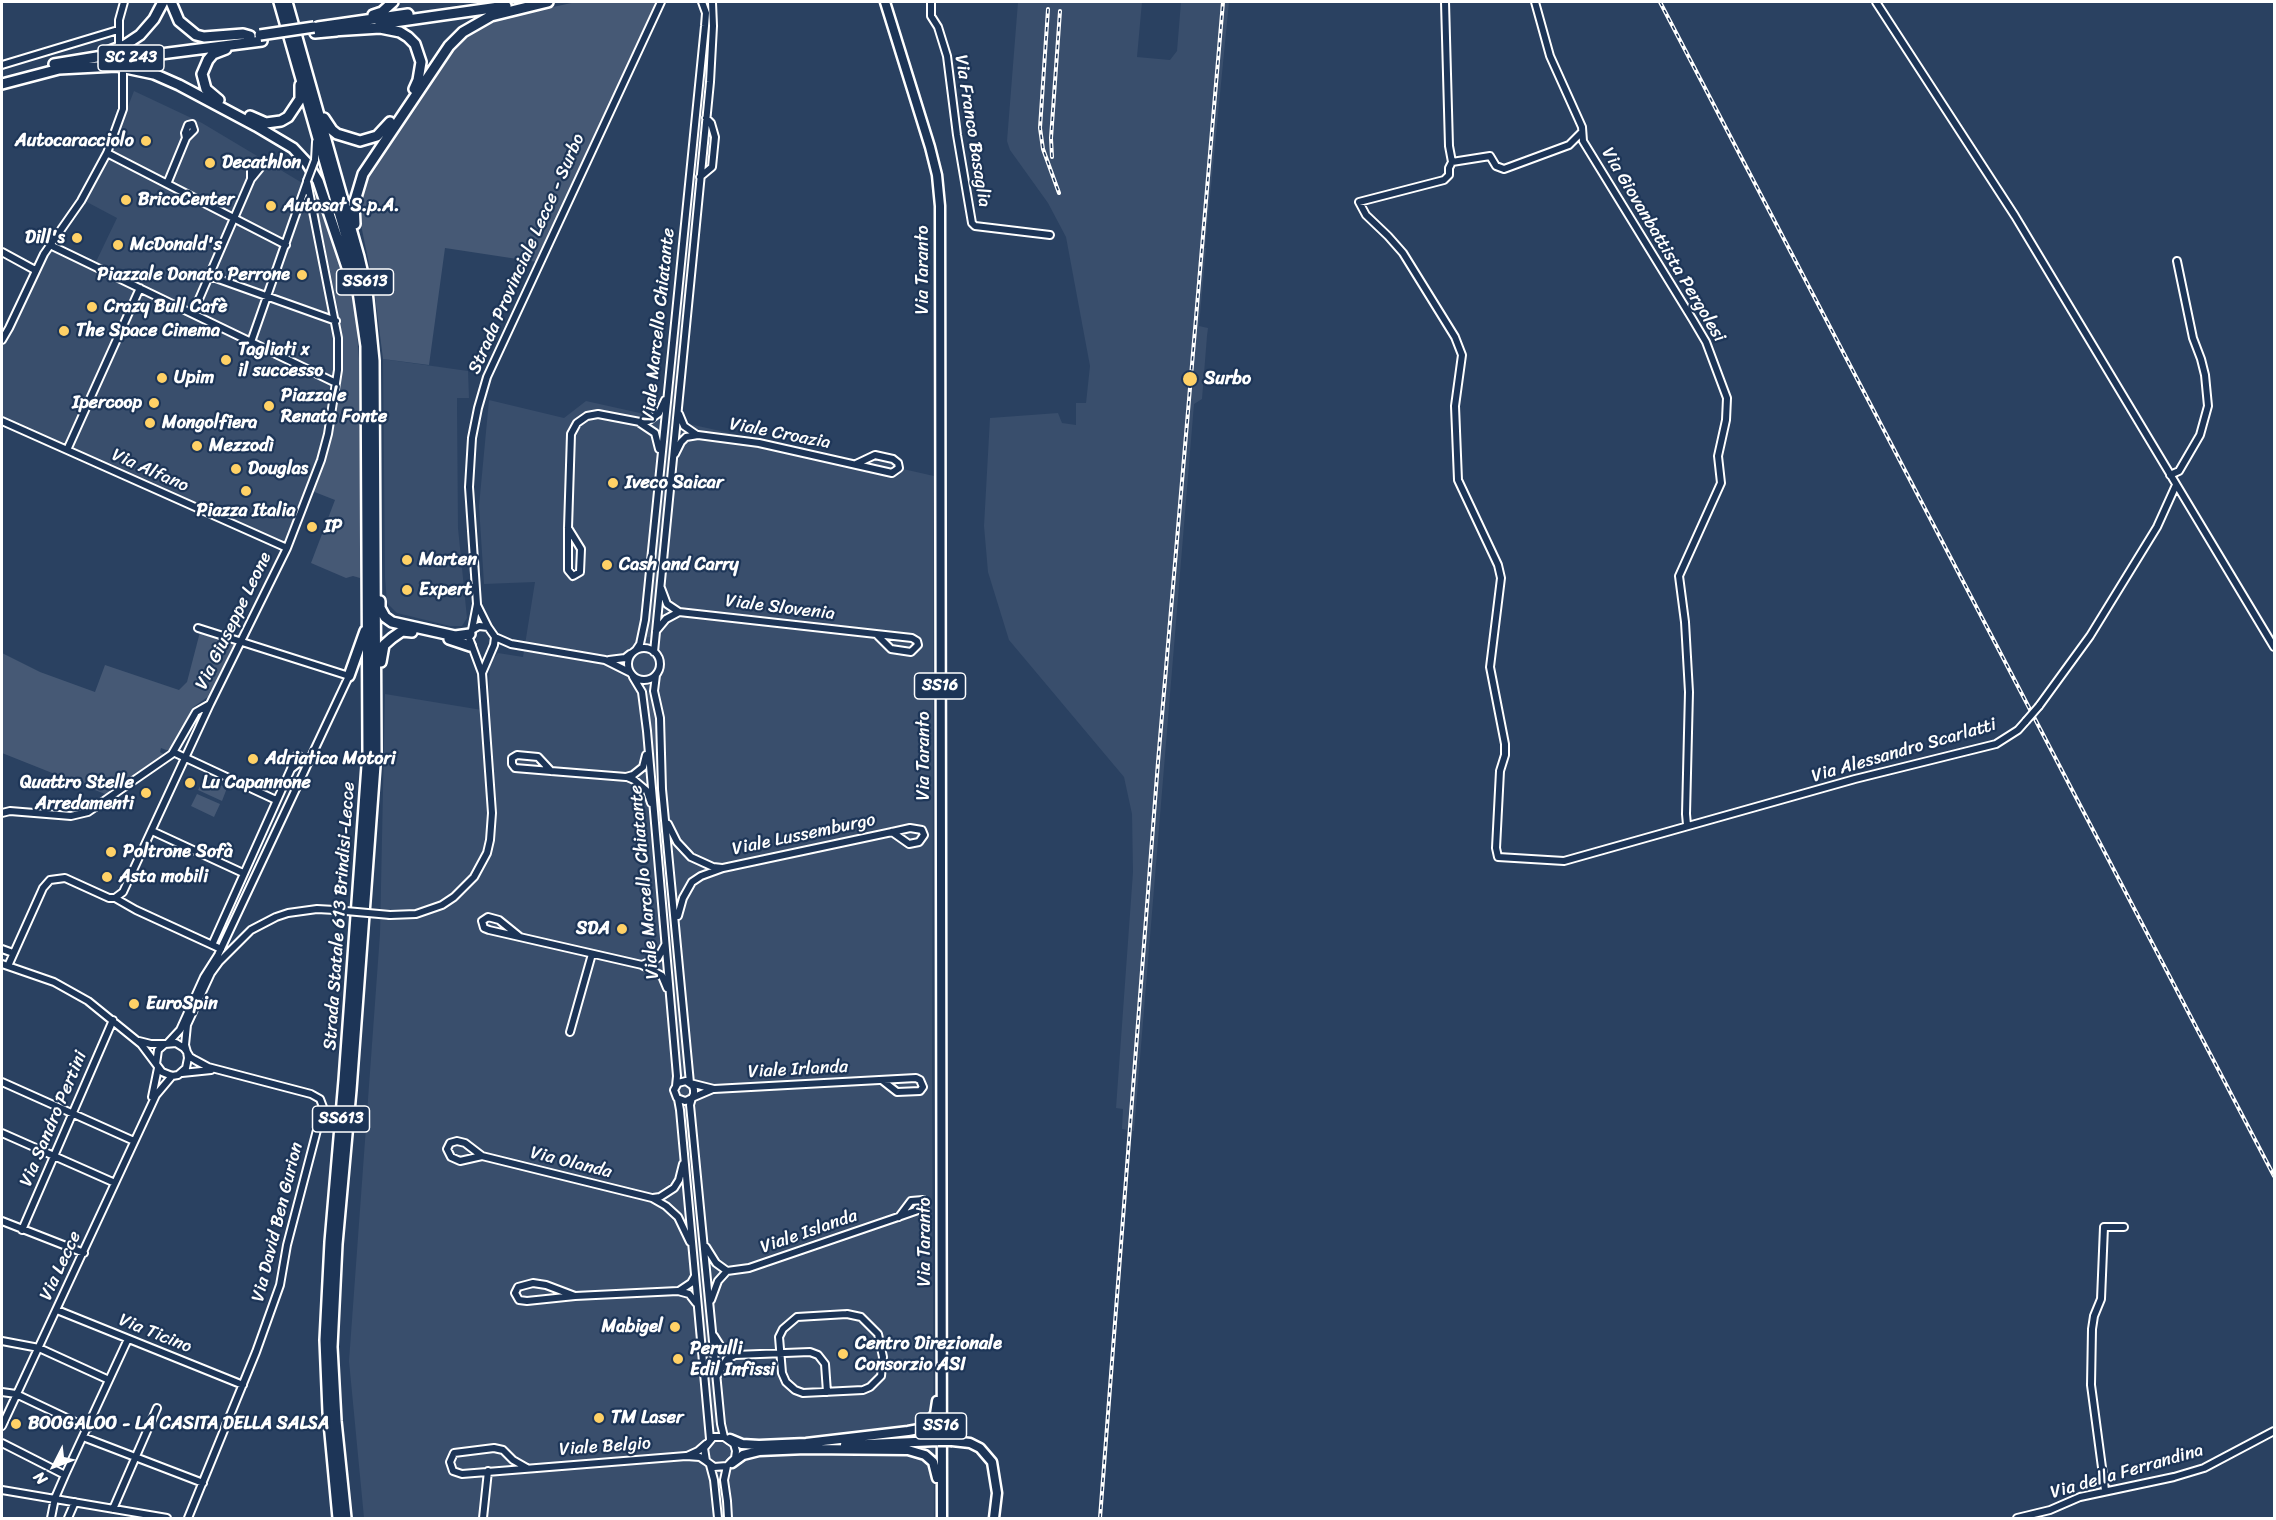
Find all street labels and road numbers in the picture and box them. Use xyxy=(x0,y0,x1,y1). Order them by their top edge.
road number: SC 243 xyxy=(98,45,164,71)
street label: Via Franco Basaglia xyxy=(949,53,995,209)
street label: Strada Provinciale Lecce - Surbo xyxy=(464,130,590,378)
street label: Via Giovanbattista Pergolesi xyxy=(1596,144,1730,346)
street label: Via Taranto xyxy=(912,225,934,315)
street label: Viale Marcello Chiatante xyxy=(638,227,680,423)
road number: SS613 xyxy=(336,269,394,295)
street label: Viale Croazia xyxy=(728,414,832,454)
street label: Via Alfano xyxy=(108,444,192,498)
street label: Via Giuseppe Leone xyxy=(191,549,277,693)
street label: Viale Slovenia xyxy=(724,591,836,625)
road number: SS16 xyxy=(914,673,966,699)
street label: Via Taranto xyxy=(913,711,935,801)
street label: Via Alessandro Scarlatti xyxy=(1809,714,1999,788)
street label: Strada Statale 613 Brindisi-Lecce xyxy=(320,781,360,1051)
street label: Viale Marcello Chiatante xyxy=(626,784,664,980)
street label: Viale Lussemburgo xyxy=(730,809,878,861)
street label: Via Sandro Pertini xyxy=(16,1048,92,1190)
street label: Viale Irlanda xyxy=(747,1057,849,1083)
road number: SS613 xyxy=(312,1106,370,1132)
street label: Via David Ben Gurion xyxy=(248,1140,308,1304)
street label: Via Olanda xyxy=(528,1142,614,1184)
street label: Via Taranto xyxy=(914,1197,936,1287)
street label: Viale Islanda xyxy=(758,1205,860,1259)
street label: Via Lecce xyxy=(36,1228,86,1304)
street label: Via Ticino xyxy=(115,1310,195,1358)
road number: SS16 xyxy=(916,1413,966,1439)
street label: Viale Belgio xyxy=(558,1433,652,1461)
street label: Via della Ferrandina xyxy=(2048,1440,2206,1504)

